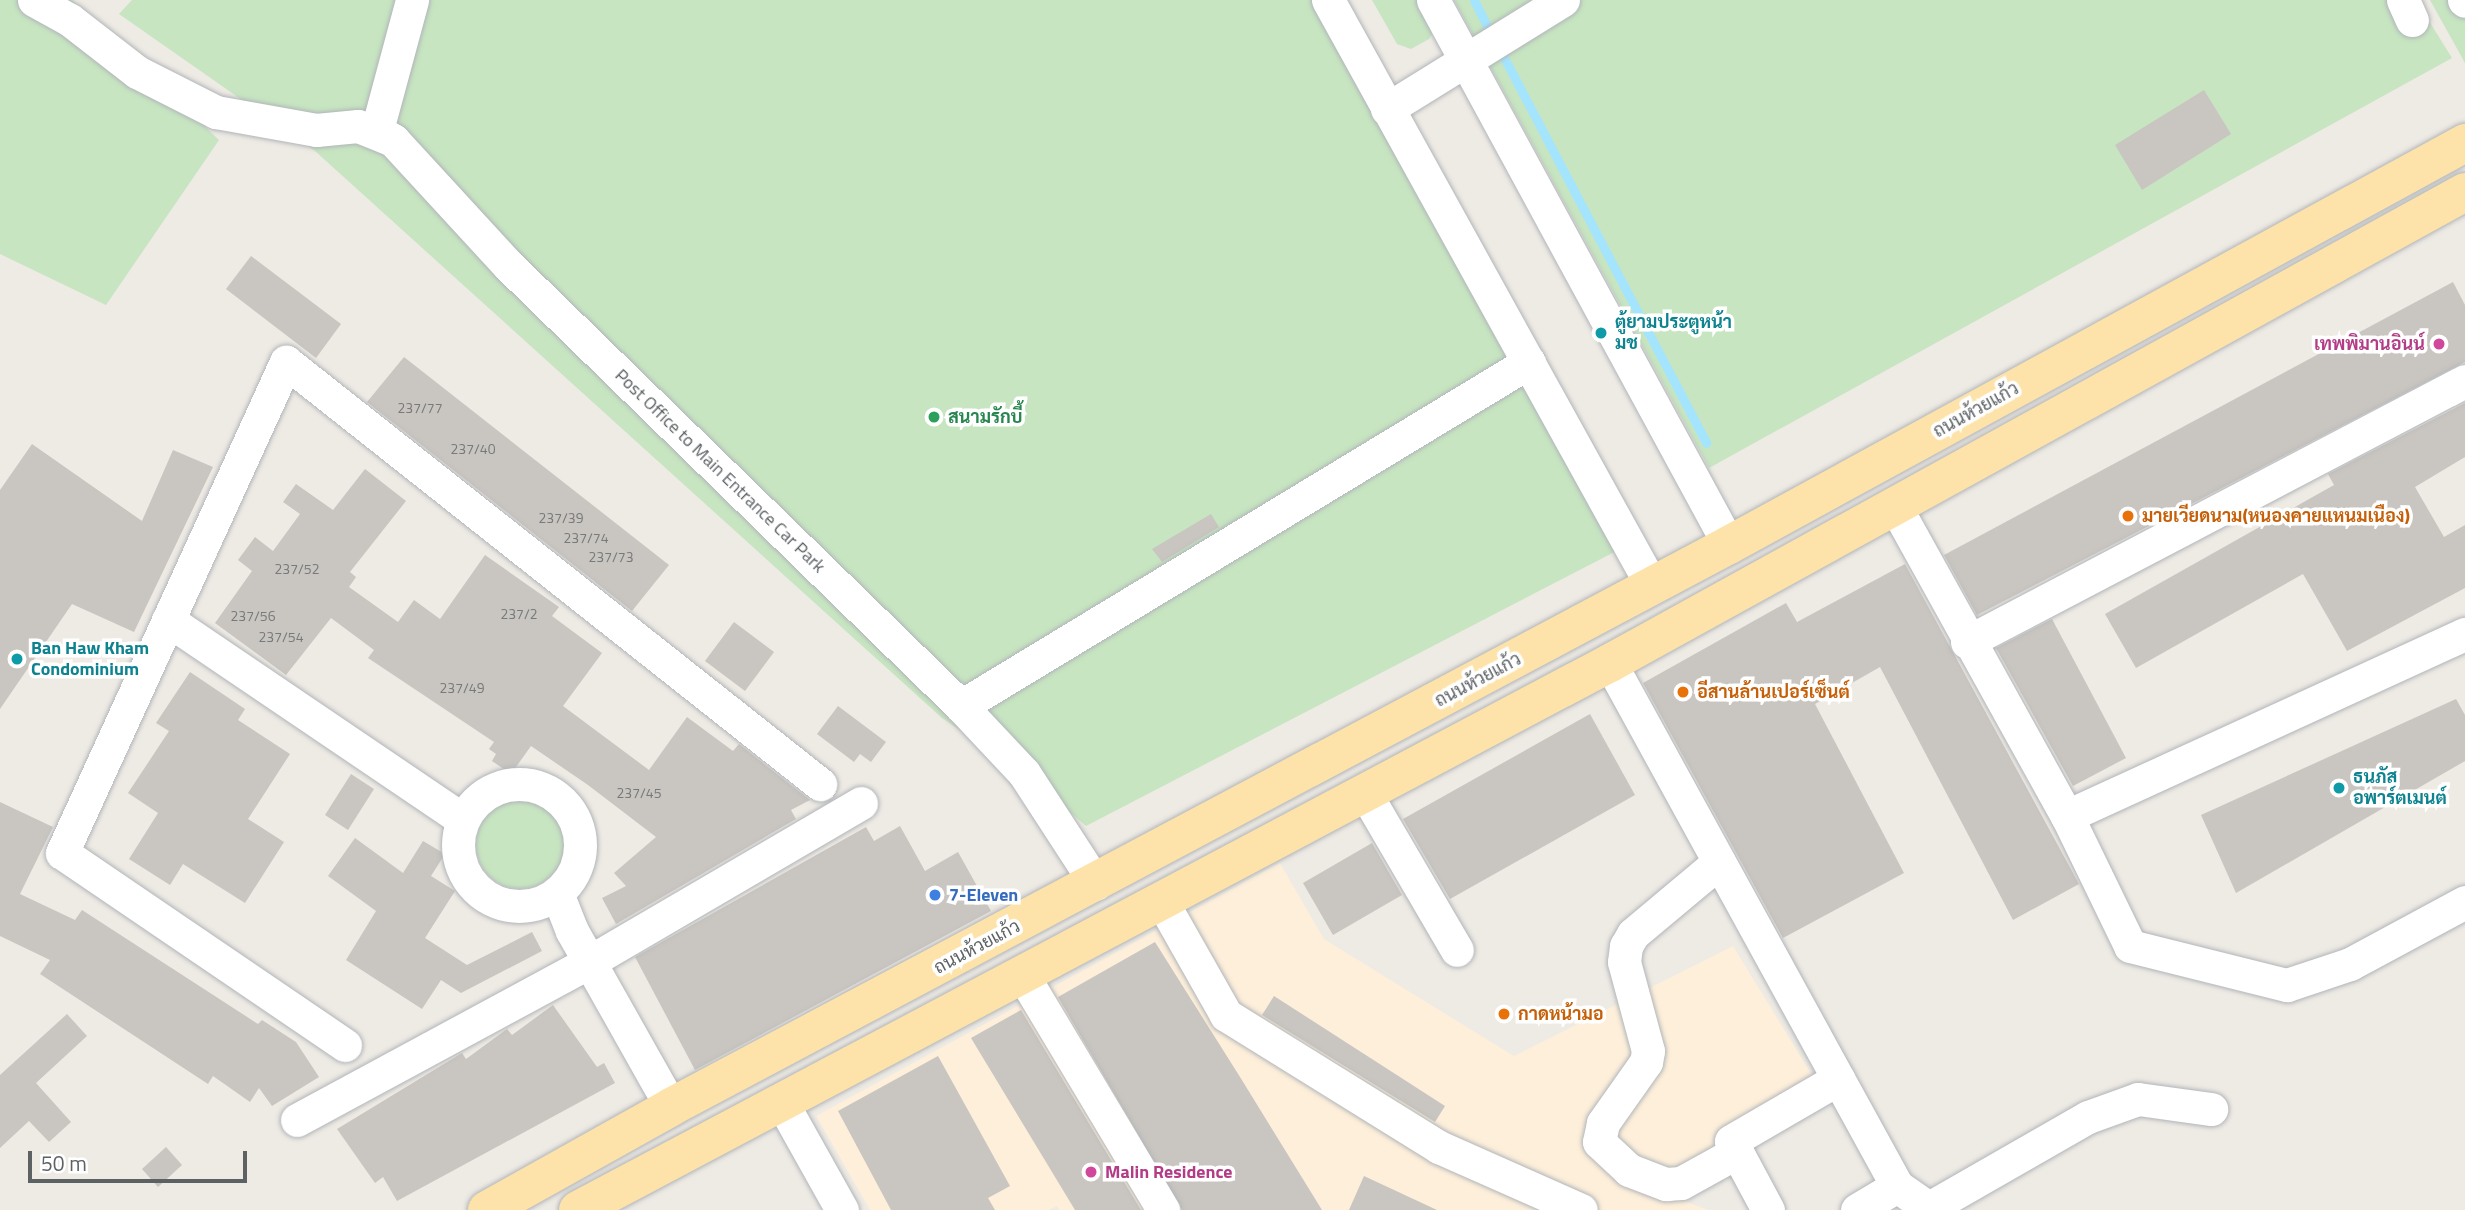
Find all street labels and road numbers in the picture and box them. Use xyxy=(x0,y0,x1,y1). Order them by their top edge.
street label: Post Office to Main Entrance Car Park xyxy=(610,365,830,577)
street label: ถนนห้วยแก้ว xyxy=(1930,378,2022,442)
street label: ถนนห้วยแก้ว xyxy=(1431,648,1525,712)
street label: ถนนห้วยแก้ว xyxy=(930,915,1024,979)

